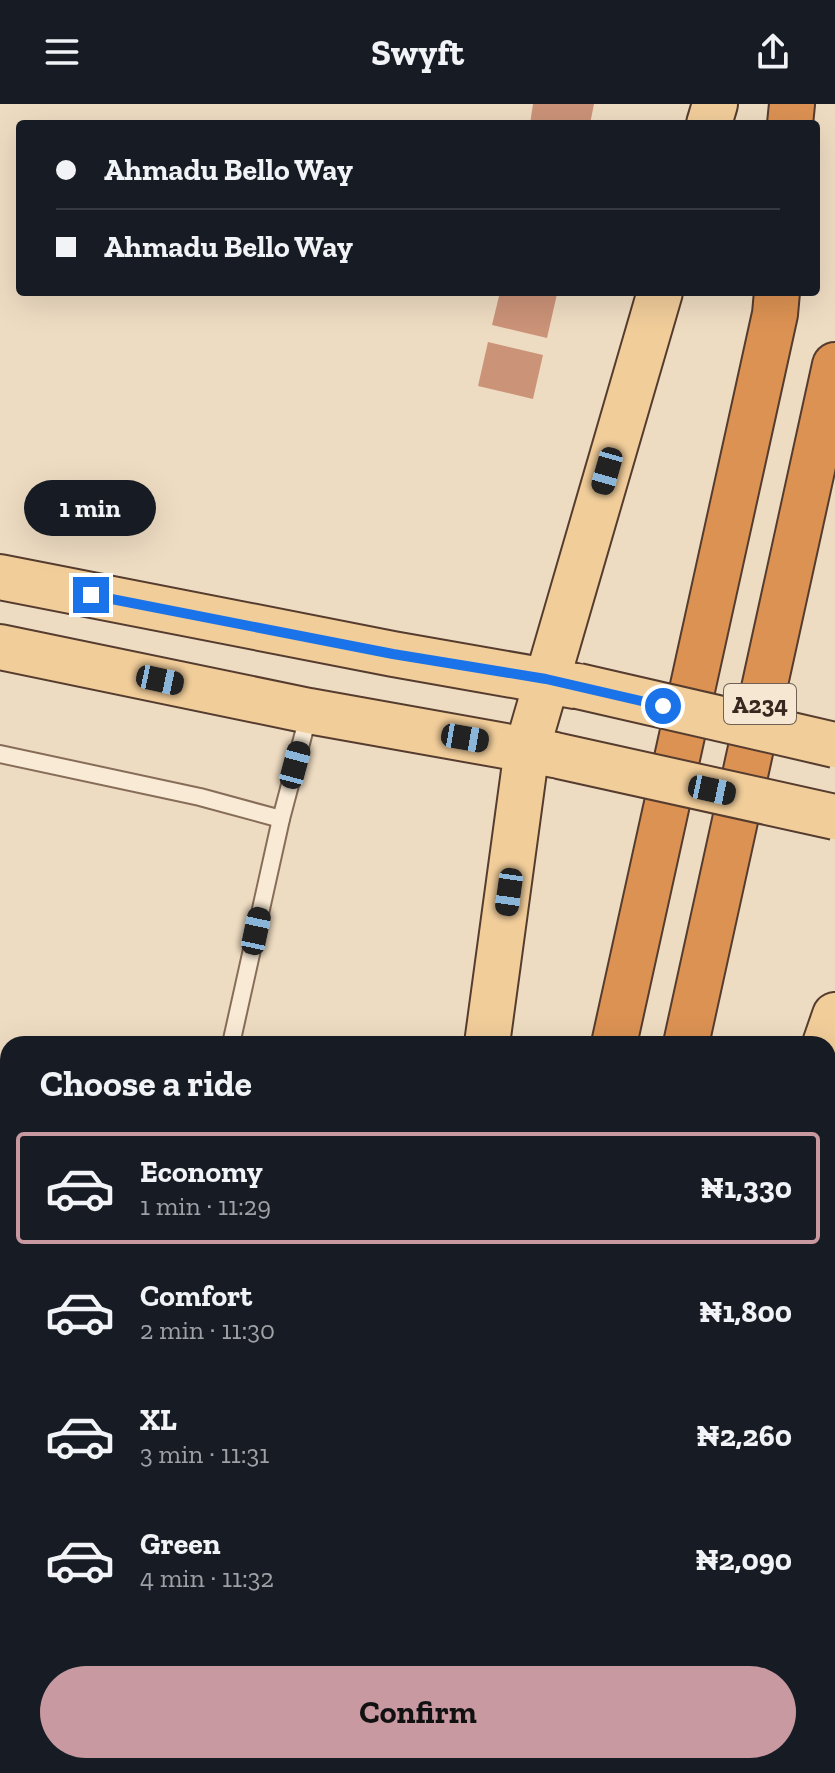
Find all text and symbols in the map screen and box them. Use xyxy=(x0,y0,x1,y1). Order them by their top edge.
icon: menu xyxy=(40,30,84,74)
icon: share xyxy=(751,30,795,74)
text: Swyft xyxy=(371,31,464,74)
text: Ahmadu Bello Way xyxy=(104,152,353,188)
text: Ahmadu Bello Way xyxy=(104,229,353,265)
car xyxy=(589,445,625,497)
callout: 1 min xyxy=(25,479,157,535)
text: 1 min xyxy=(59,492,121,524)
route end xyxy=(73,577,109,613)
car xyxy=(134,663,186,697)
road number: A234 xyxy=(724,684,796,724)
route start xyxy=(645,688,681,724)
car xyxy=(439,722,491,754)
car xyxy=(277,739,313,791)
car xyxy=(686,773,738,807)
car xyxy=(494,867,524,917)
car xyxy=(239,905,273,957)
text: Choose a ride xyxy=(40,1062,252,1105)
icon: car xyxy=(44,1152,116,1224)
text: Economy xyxy=(140,1154,263,1190)
text: ₦1,330 xyxy=(700,1170,792,1206)
text: 1 min · 11:29 xyxy=(140,1190,271,1222)
icon: car xyxy=(44,1276,116,1348)
text: Comfort xyxy=(140,1278,252,1314)
text: ₦1,800 xyxy=(699,1294,792,1330)
text: 2 min · 11:30 xyxy=(140,1314,275,1346)
icon: car xyxy=(44,1400,116,1472)
text: XL xyxy=(140,1402,177,1438)
text: ₦2,260 xyxy=(696,1418,792,1454)
text: 3 min · 11:31 xyxy=(140,1438,269,1470)
icon: car xyxy=(44,1524,116,1596)
text: Green xyxy=(140,1526,220,1562)
text: ₦2,090 xyxy=(695,1542,792,1578)
text: 4 min · 11:32 xyxy=(140,1562,274,1594)
button: Confirm xyxy=(40,1666,796,1758)

